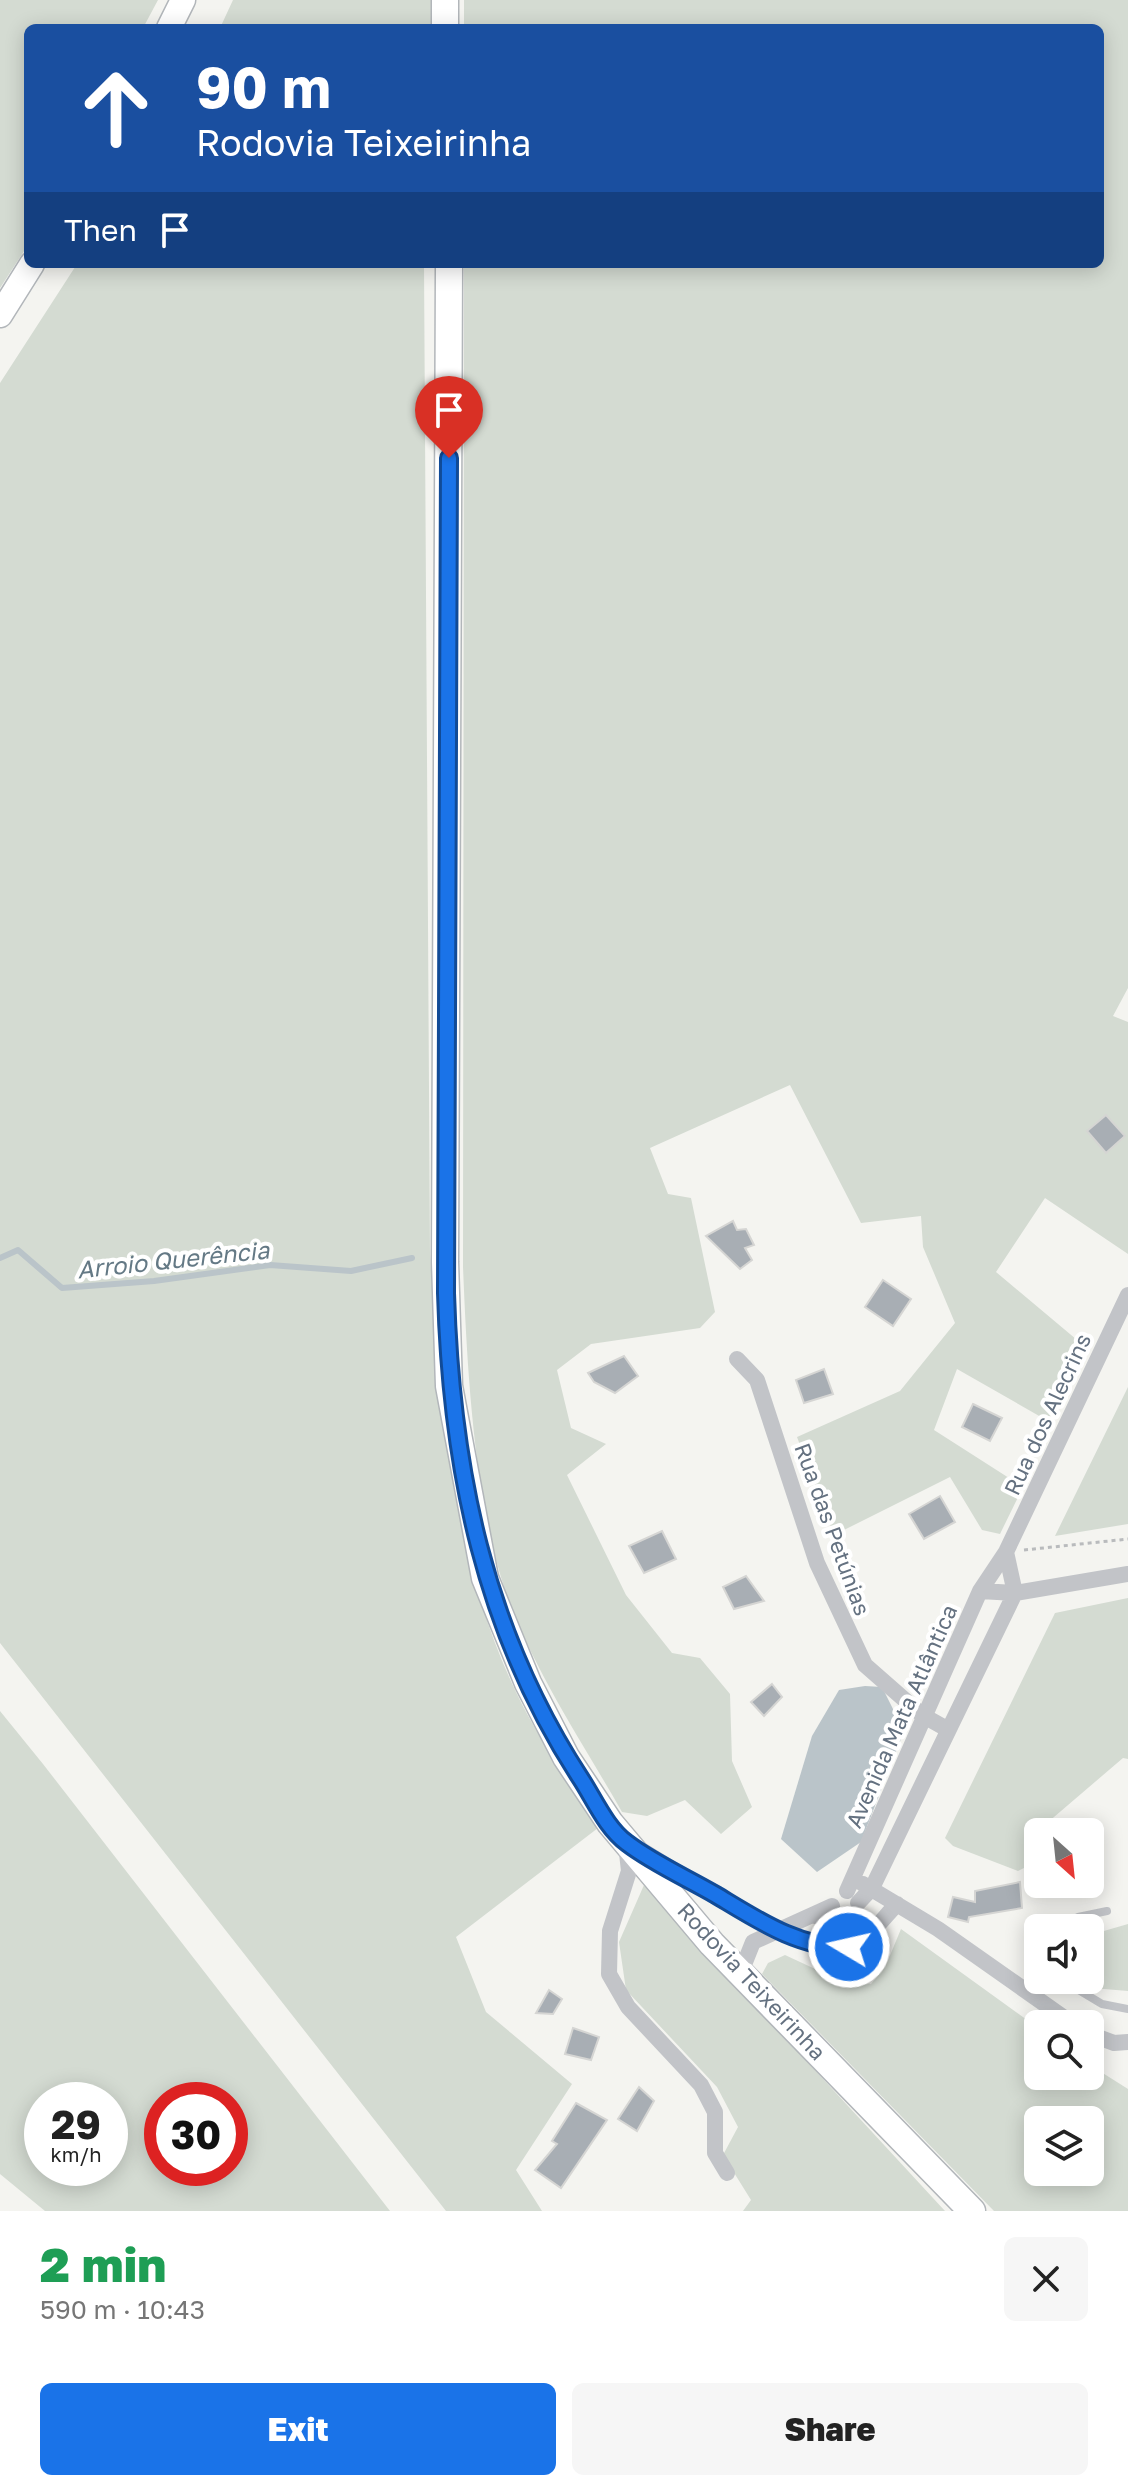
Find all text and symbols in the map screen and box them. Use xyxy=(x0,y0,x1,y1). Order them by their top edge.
text: 90 m xyxy=(196,53,331,120)
icon: ahead xyxy=(64,56,168,160)
text: Rodovia Teixeirinha xyxy=(196,121,531,164)
icon: arrive xyxy=(153,208,197,252)
text: Then xyxy=(64,212,137,248)
pin xyxy=(415,376,483,458)
icon: arrive xyxy=(427,388,471,432)
water label: Arroio Querência xyxy=(76,1234,272,1284)
street label: Rua dos Alecrins xyxy=(998,1329,1096,1499)
street label: Rua das Petúnias xyxy=(789,1439,877,1619)
street label: Avenida Mata Atlântica xyxy=(840,1600,962,1832)
north arrow xyxy=(1024,1818,1104,1898)
map controls xyxy=(1024,1818,1104,2186)
street label: Rodovia Teixeirinha xyxy=(672,1897,832,2065)
position arrow xyxy=(807,1905,891,1989)
button: sound xyxy=(1024,1914,1104,1994)
button: search xyxy=(1024,2010,1104,2090)
speed limit sign: 30 xyxy=(144,2082,248,2186)
text: 29 xyxy=(51,2100,101,2148)
button: layers xyxy=(1024,2106,1104,2186)
text: km/h xyxy=(51,2142,101,2166)
text: 2 min xyxy=(40,2235,166,2293)
button: close xyxy=(1004,2237,1088,2321)
text: 590 m · 10:43 xyxy=(40,2294,205,2325)
button: Exit xyxy=(40,2383,556,2475)
button: Share xyxy=(572,2383,1088,2475)

